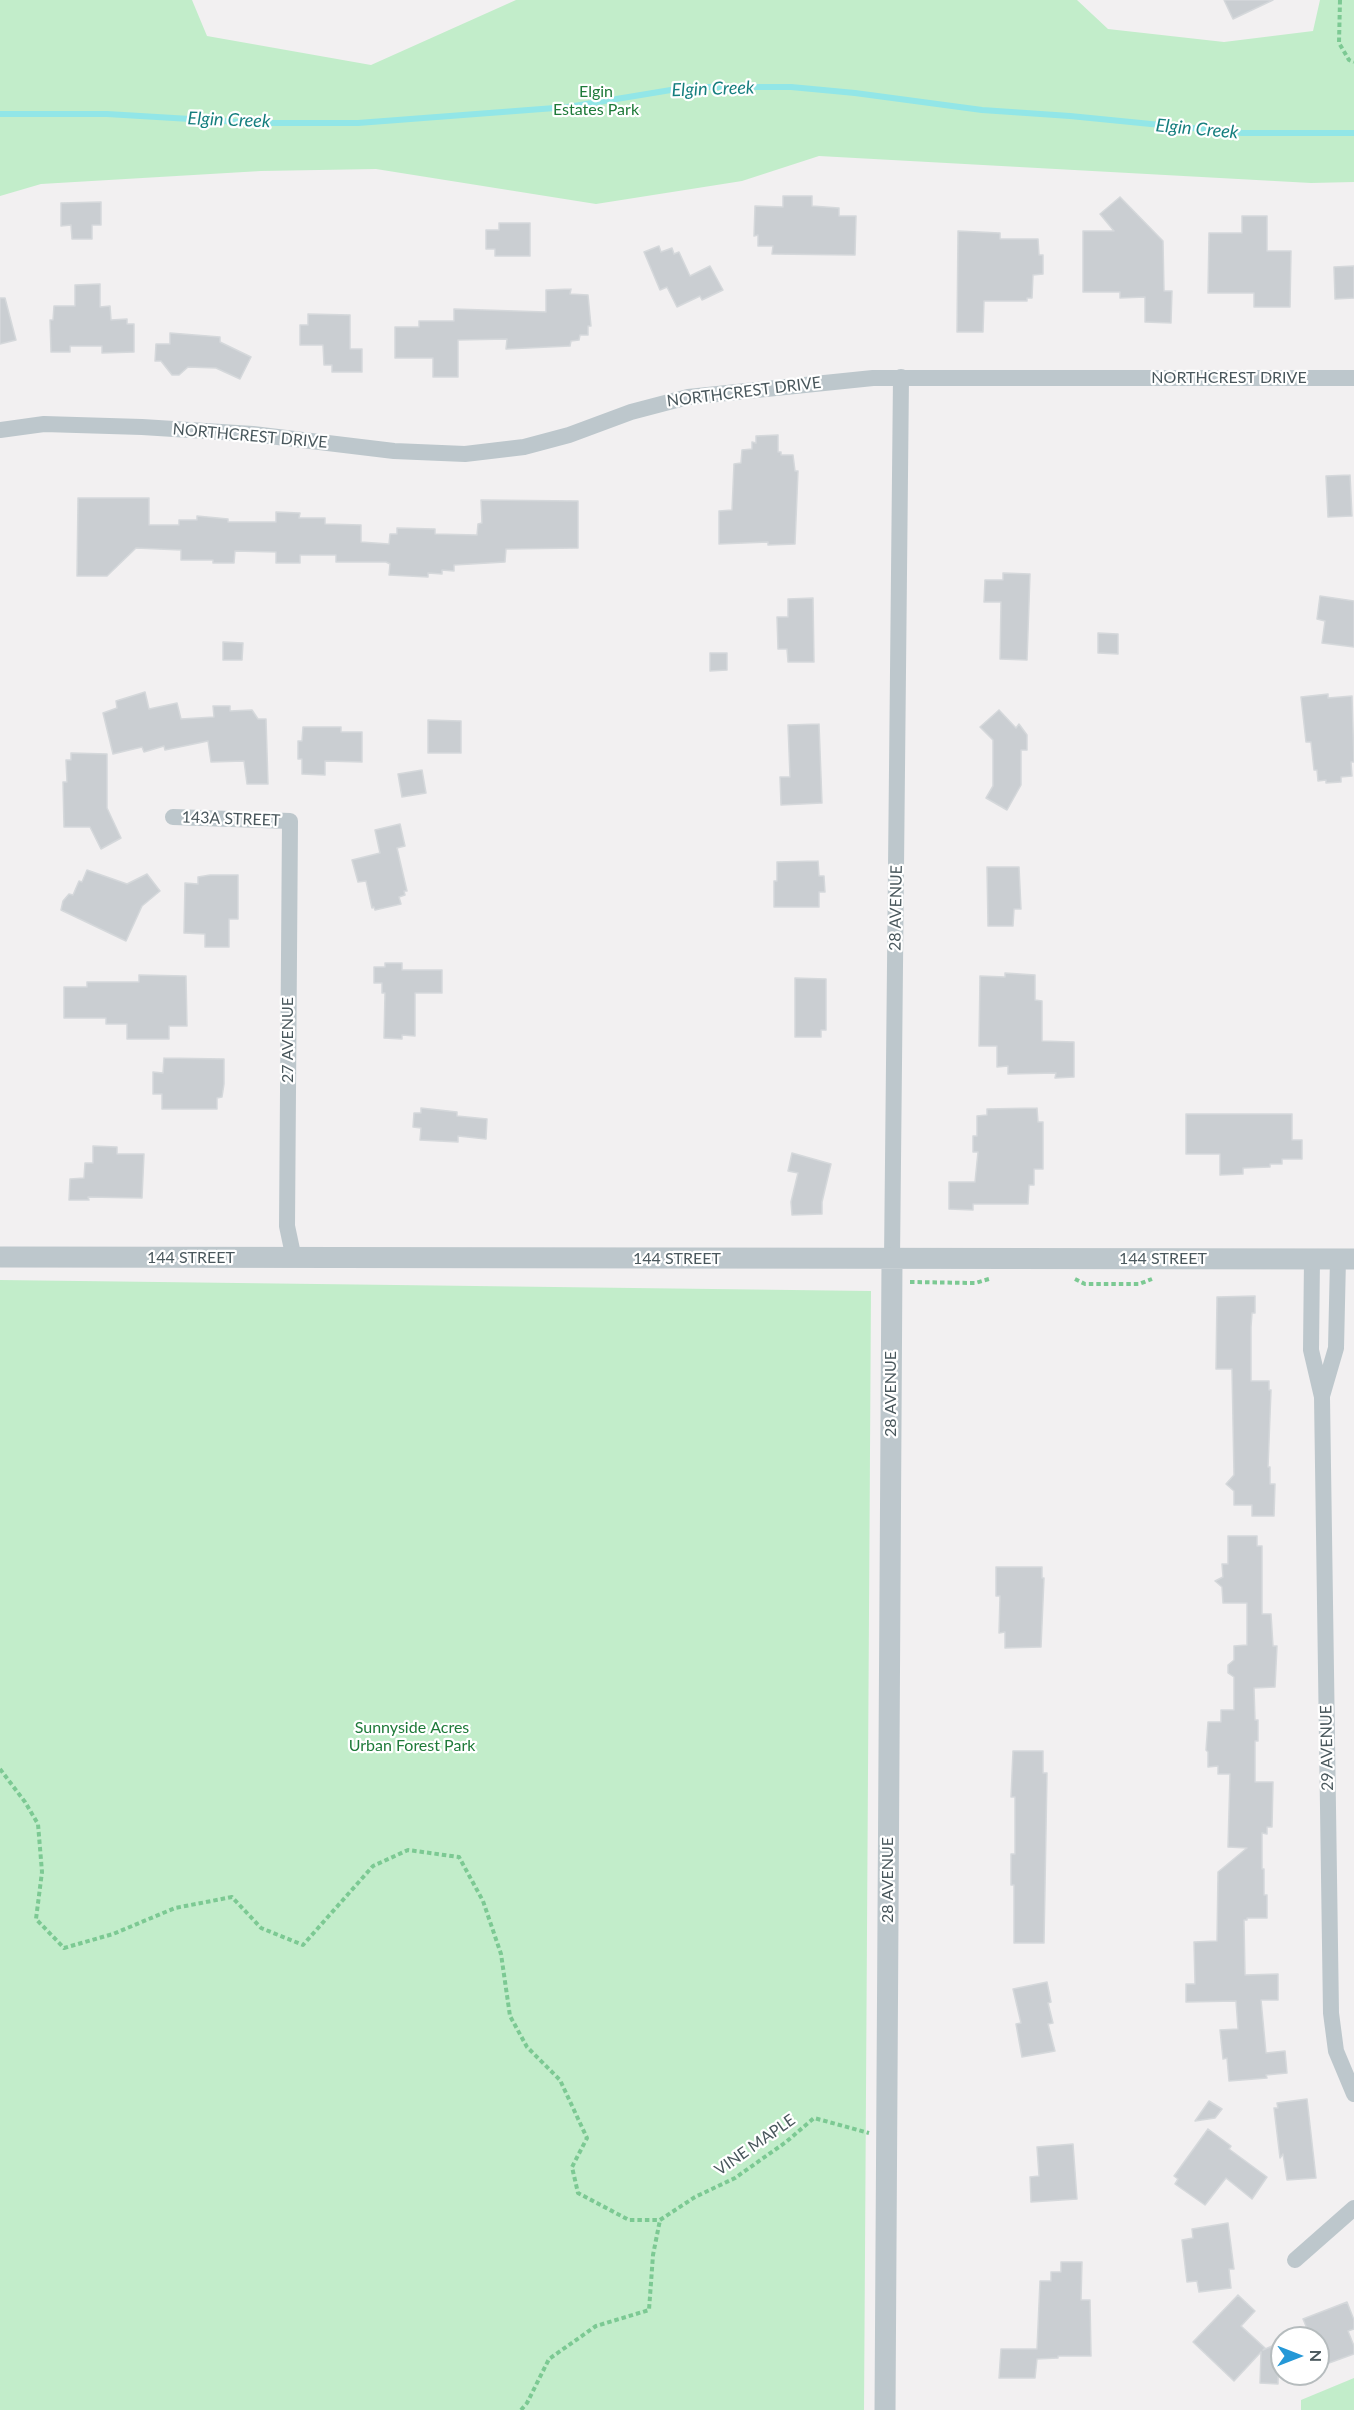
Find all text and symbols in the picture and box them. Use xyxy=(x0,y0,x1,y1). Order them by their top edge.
water label: Elgin Creek xyxy=(671,77,755,101)
park label: Elgin Estates Park xyxy=(553,82,639,120)
water label: Elgin Creek xyxy=(187,108,271,132)
water label: Elgin Creek xyxy=(1155,115,1239,143)
street label: NORTHCREST DRIVE xyxy=(1151,368,1307,388)
street label: NORTHCREST DRIVE xyxy=(666,373,822,411)
street label: NORTHCREST DRIVE xyxy=(172,420,328,452)
street label: 143A STREET xyxy=(181,808,281,830)
street label: 28 AVENUE xyxy=(886,865,906,951)
street label: 27 AVENUE xyxy=(278,997,298,1083)
street label: 144 STREET xyxy=(147,1248,235,1268)
street label: 144 STREET xyxy=(633,1249,721,1269)
street label: 144 STREET xyxy=(1119,1249,1207,1269)
street label: 28 AVENUE xyxy=(881,1351,901,1437)
street label: 29 AVENUE xyxy=(1317,1705,1337,1791)
park label: Sunnyside Acres Urban Forest Park xyxy=(349,1718,475,1756)
street label: 28 AVENUE xyxy=(878,1837,898,1923)
street label: VINE MAPLE xyxy=(711,2110,799,2180)
north arrow xyxy=(1270,2326,1330,2386)
text: N xyxy=(1307,2350,1326,2362)

